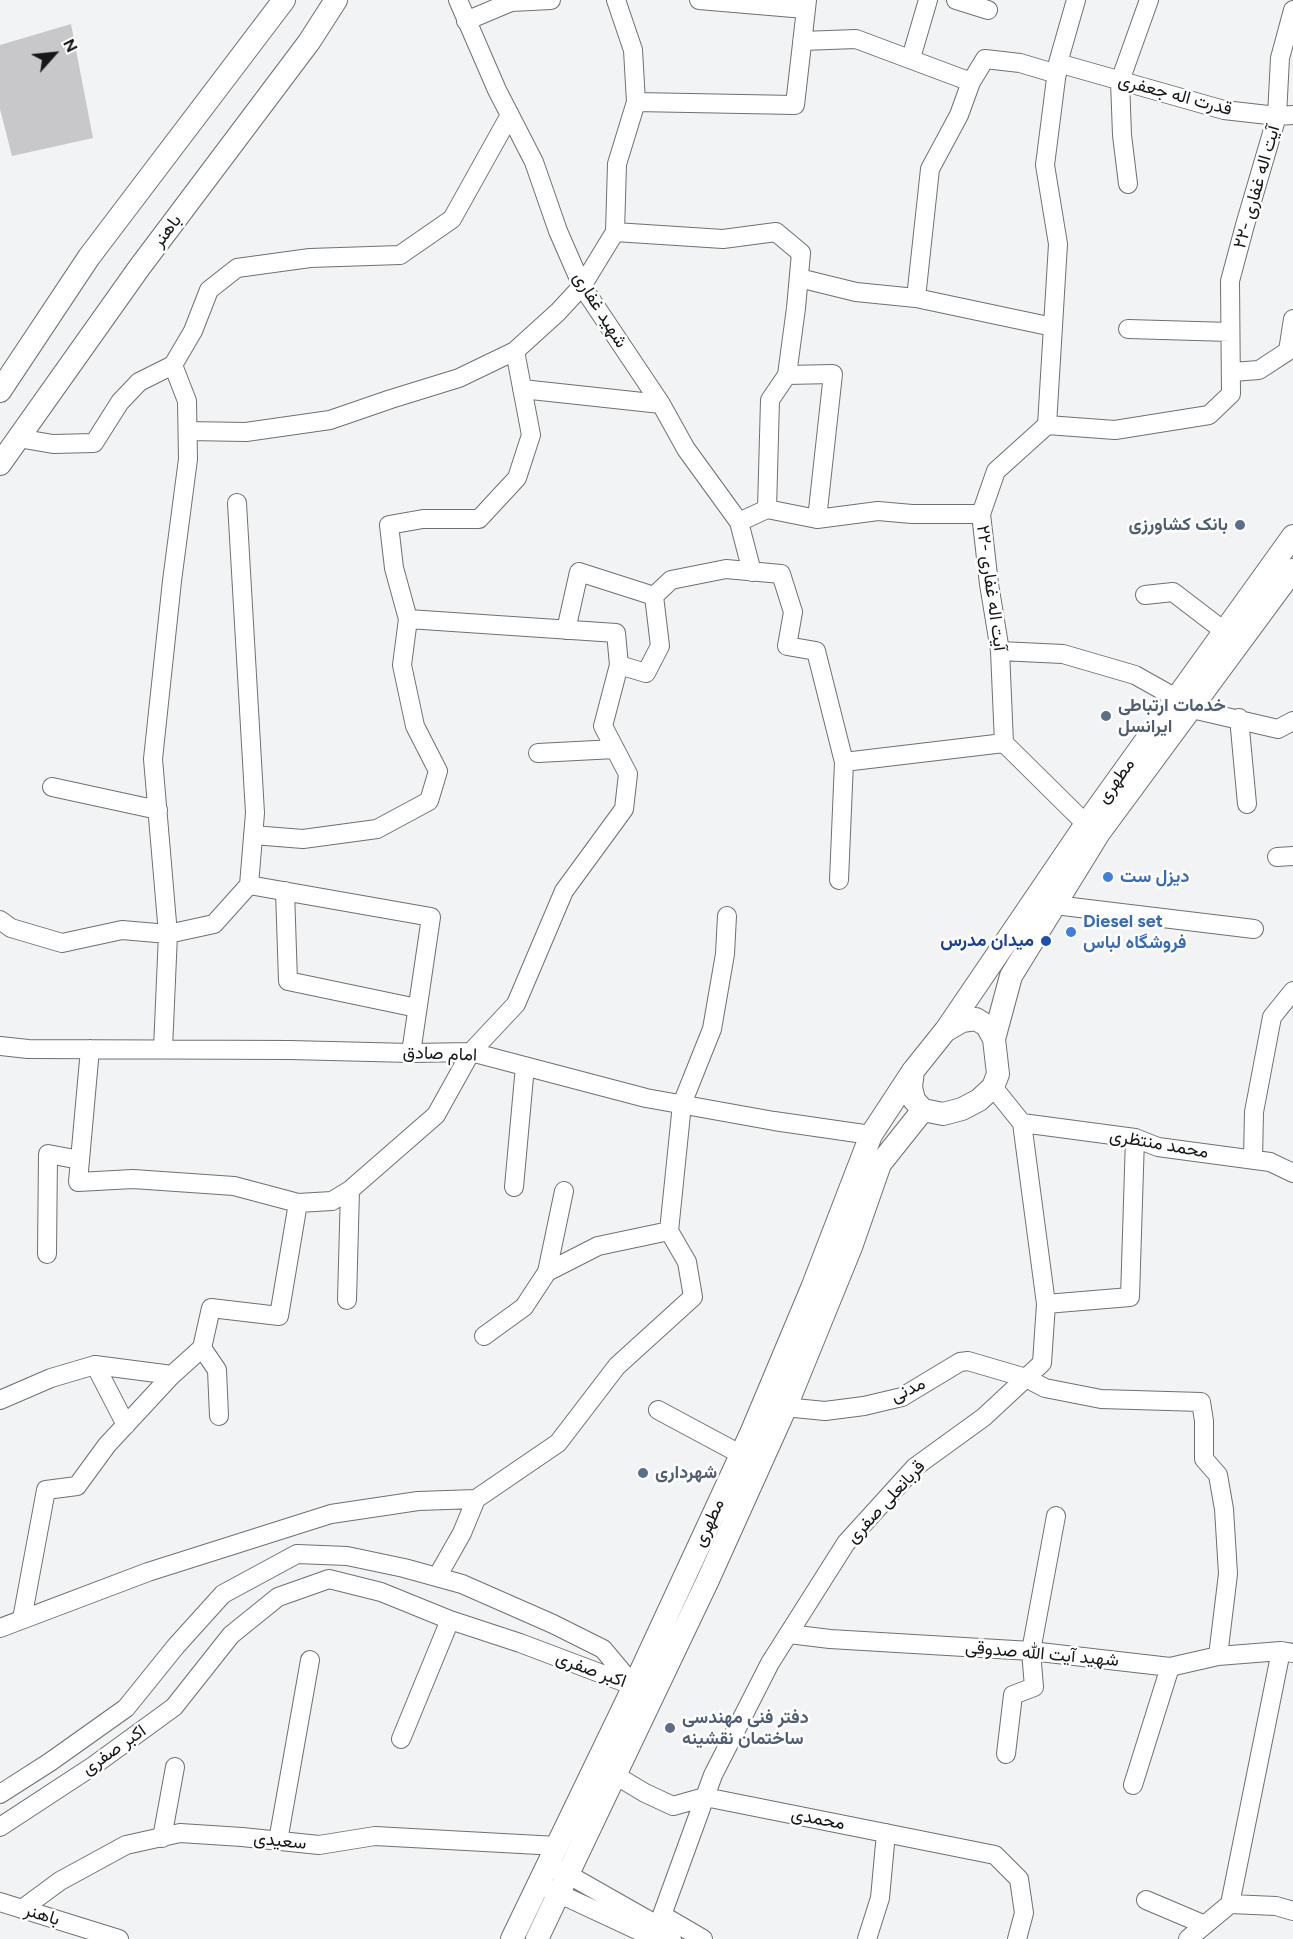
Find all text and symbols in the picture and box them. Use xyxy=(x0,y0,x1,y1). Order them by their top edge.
north arrow xyxy=(24,24,84,84)
text: N xyxy=(59,36,82,55)
street label: قدرت اله جعفری xyxy=(1116,69,1234,121)
street label: ۲۲- آیت اله غفاری xyxy=(1229,123,1285,251)
street label: باهنر xyxy=(148,210,186,252)
street label: شهید غفاری xyxy=(568,268,632,352)
place label: بانک کشاورزی xyxy=(1128,514,1228,536)
marker: بانک کشاورزی xyxy=(1233,518,1247,532)
street label: ۲۲- آیت اله غفاری xyxy=(971,524,1011,652)
place label: خدمات ارتباطی ایرانسل xyxy=(1118,695,1226,738)
marker: خدمات ارتباطی ایرانسل xyxy=(1099,709,1113,723)
street label: مطهری xyxy=(1092,754,1140,808)
place label: دیزل ست xyxy=(1120,866,1189,888)
marker: دیزل ست xyxy=(1101,870,1115,884)
place label: Diesel set فروشگاه لباس xyxy=(1083,911,1186,954)
marker: Diesel set فروشگاه لباس xyxy=(1064,925,1078,939)
place label: میدان مدرس xyxy=(940,930,1034,952)
marker: میدان مدرس xyxy=(1039,934,1053,948)
street label: امام صادق xyxy=(402,1042,478,1066)
street label: محمد منتظری xyxy=(1108,1125,1210,1163)
street label: مدنی xyxy=(887,1373,929,1407)
street label: قربانعلی صفری xyxy=(842,1456,930,1548)
place label: شهرداری xyxy=(655,1462,717,1484)
marker: شهرداری xyxy=(636,1466,650,1480)
street label: مطهری xyxy=(689,1496,729,1550)
street label: شهید آیت الله صدوقی xyxy=(964,1637,1120,1671)
street label: اکبر صفری xyxy=(553,1647,629,1693)
place label: دفتر فنی مهندسی ساختمان نقشینه xyxy=(682,1707,809,1750)
street label: اکبر صفری xyxy=(78,1720,150,1780)
marker: دفتر فنی مهندسی ساختمان نقشینه xyxy=(663,1721,677,1735)
street label: محمدی xyxy=(789,1803,847,1835)
street label: سعیدی xyxy=(252,1827,308,1855)
street label: باهنر xyxy=(22,1899,62,1931)

